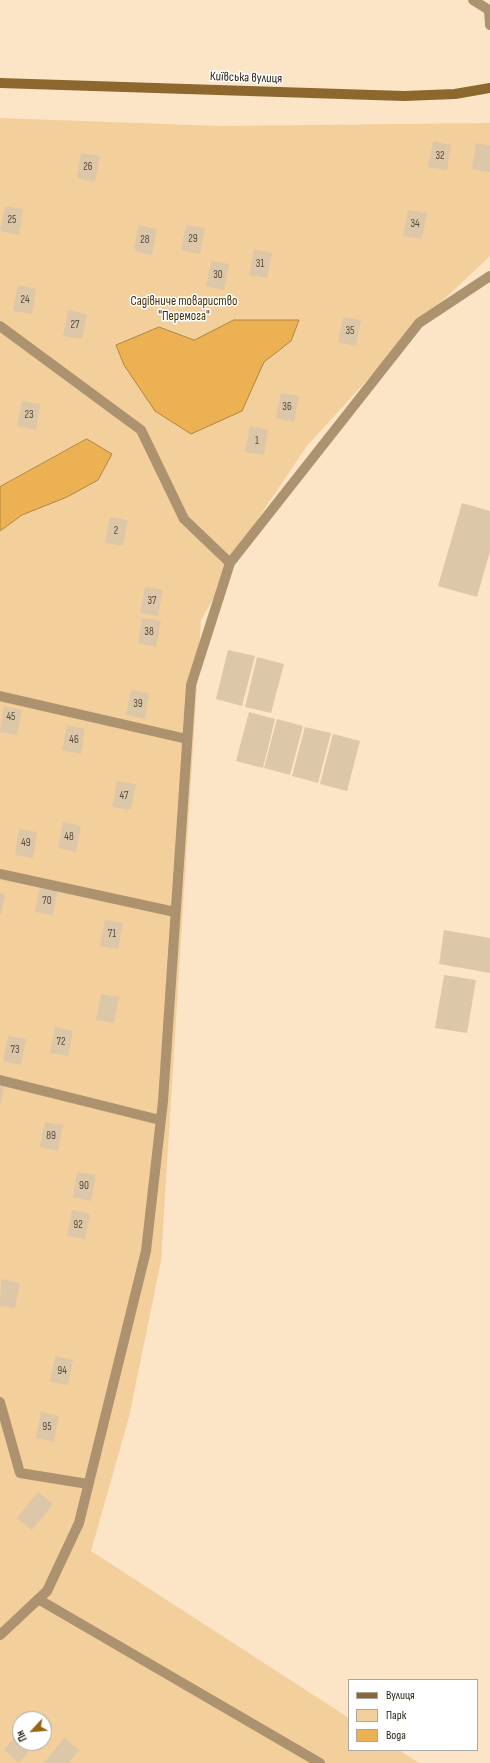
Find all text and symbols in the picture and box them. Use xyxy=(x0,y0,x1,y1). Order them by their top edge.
street label: Київська вулиця xyxy=(210,69,282,87)
house number: 32 xyxy=(435,149,445,163)
house number: 26 xyxy=(83,160,93,174)
house number: 25 xyxy=(8,213,16,227)
house number: 34 xyxy=(410,217,420,231)
house number: 29 xyxy=(188,232,198,246)
house number: 28 xyxy=(140,233,150,247)
house number: 31 xyxy=(256,257,264,271)
house number: 30 xyxy=(213,268,223,282)
house number: 24 xyxy=(20,293,30,307)
park label: Садівниче товариство "Перемога" xyxy=(131,294,237,325)
house number: 27 xyxy=(71,318,79,332)
house number: 35 xyxy=(345,324,355,338)
house number: 36 xyxy=(282,400,292,414)
house number: 23 xyxy=(24,408,34,422)
house number: 1 xyxy=(255,434,259,448)
house number: 2 xyxy=(114,524,118,538)
house number: 37 xyxy=(147,594,157,608)
house number: 38 xyxy=(144,625,154,639)
house number: 39 xyxy=(133,697,143,711)
house number: 45 xyxy=(6,710,16,724)
house number: 46 xyxy=(69,733,79,747)
house number: 47 xyxy=(120,789,128,803)
house number: 48 xyxy=(64,830,74,844)
house number: 49 xyxy=(21,836,31,850)
house number: 70 xyxy=(42,894,52,908)
house number: 71 xyxy=(108,927,116,941)
house number: 72 xyxy=(57,1035,65,1049)
house number: 73 xyxy=(10,1043,20,1057)
house number: 89 xyxy=(46,1129,56,1143)
house number: 90 xyxy=(79,1179,89,1193)
house number: 92 xyxy=(73,1218,83,1232)
house number: 94 xyxy=(57,1364,67,1378)
house number: 95 xyxy=(42,1420,52,1434)
legend xyxy=(348,1679,478,1751)
text: Вулиця xyxy=(386,1688,415,1703)
text: Парк xyxy=(386,1708,406,1723)
north arrow xyxy=(12,1711,52,1751)
text: Пн xyxy=(13,1728,30,1744)
text: Вода xyxy=(386,1728,406,1743)

